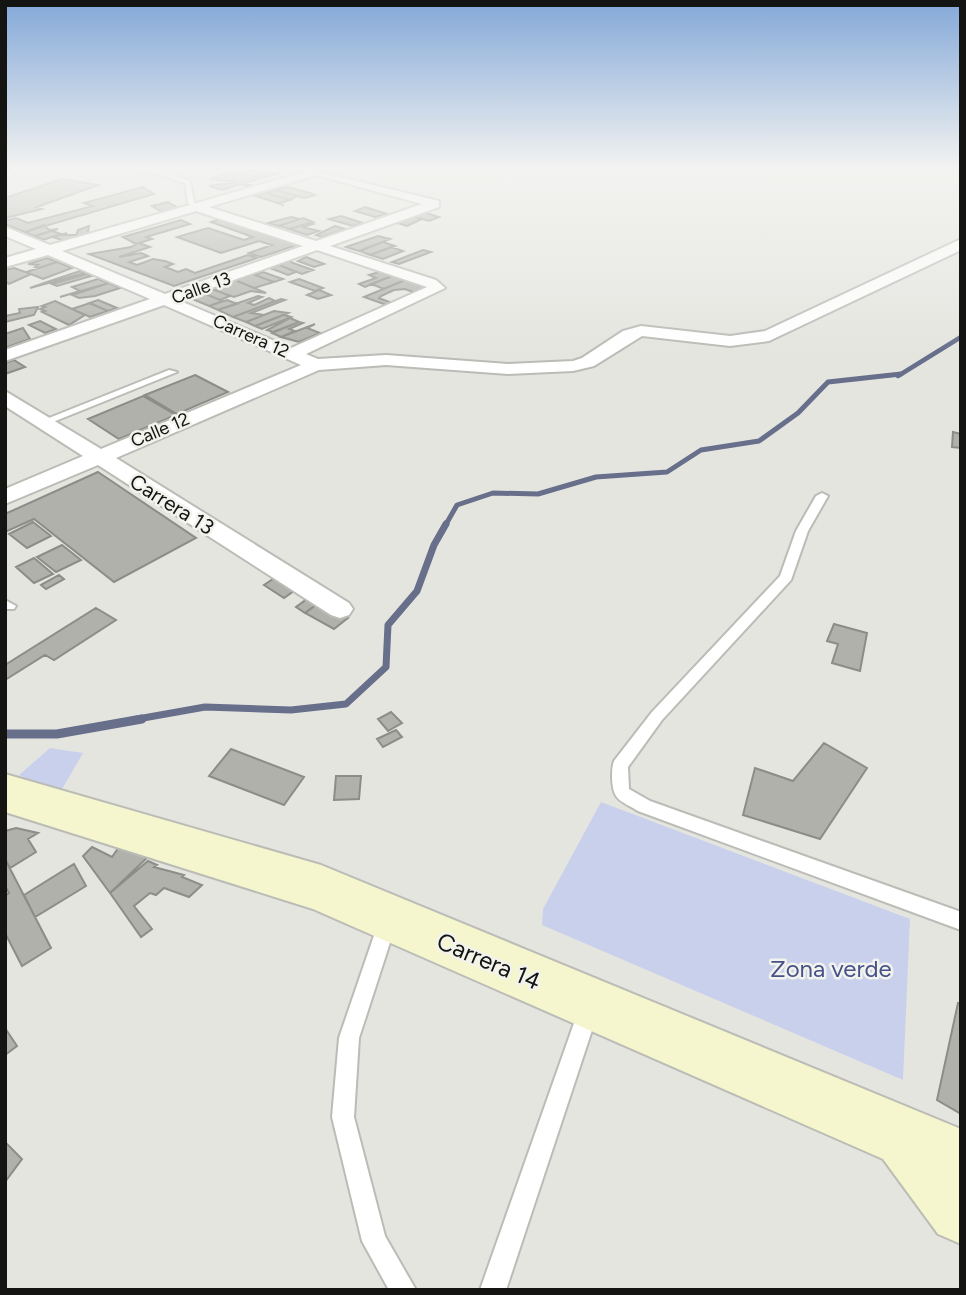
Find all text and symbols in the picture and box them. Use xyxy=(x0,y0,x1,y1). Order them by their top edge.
street label: Calle 13 xyxy=(168,267,234,309)
street label: Carrera 12 xyxy=(209,309,293,363)
street label: Calle 12 xyxy=(127,408,193,452)
street label: Carrera 13 xyxy=(125,468,219,540)
street label: Carrera 14 xyxy=(433,926,545,996)
park label: Zona verde xyxy=(770,954,892,983)

